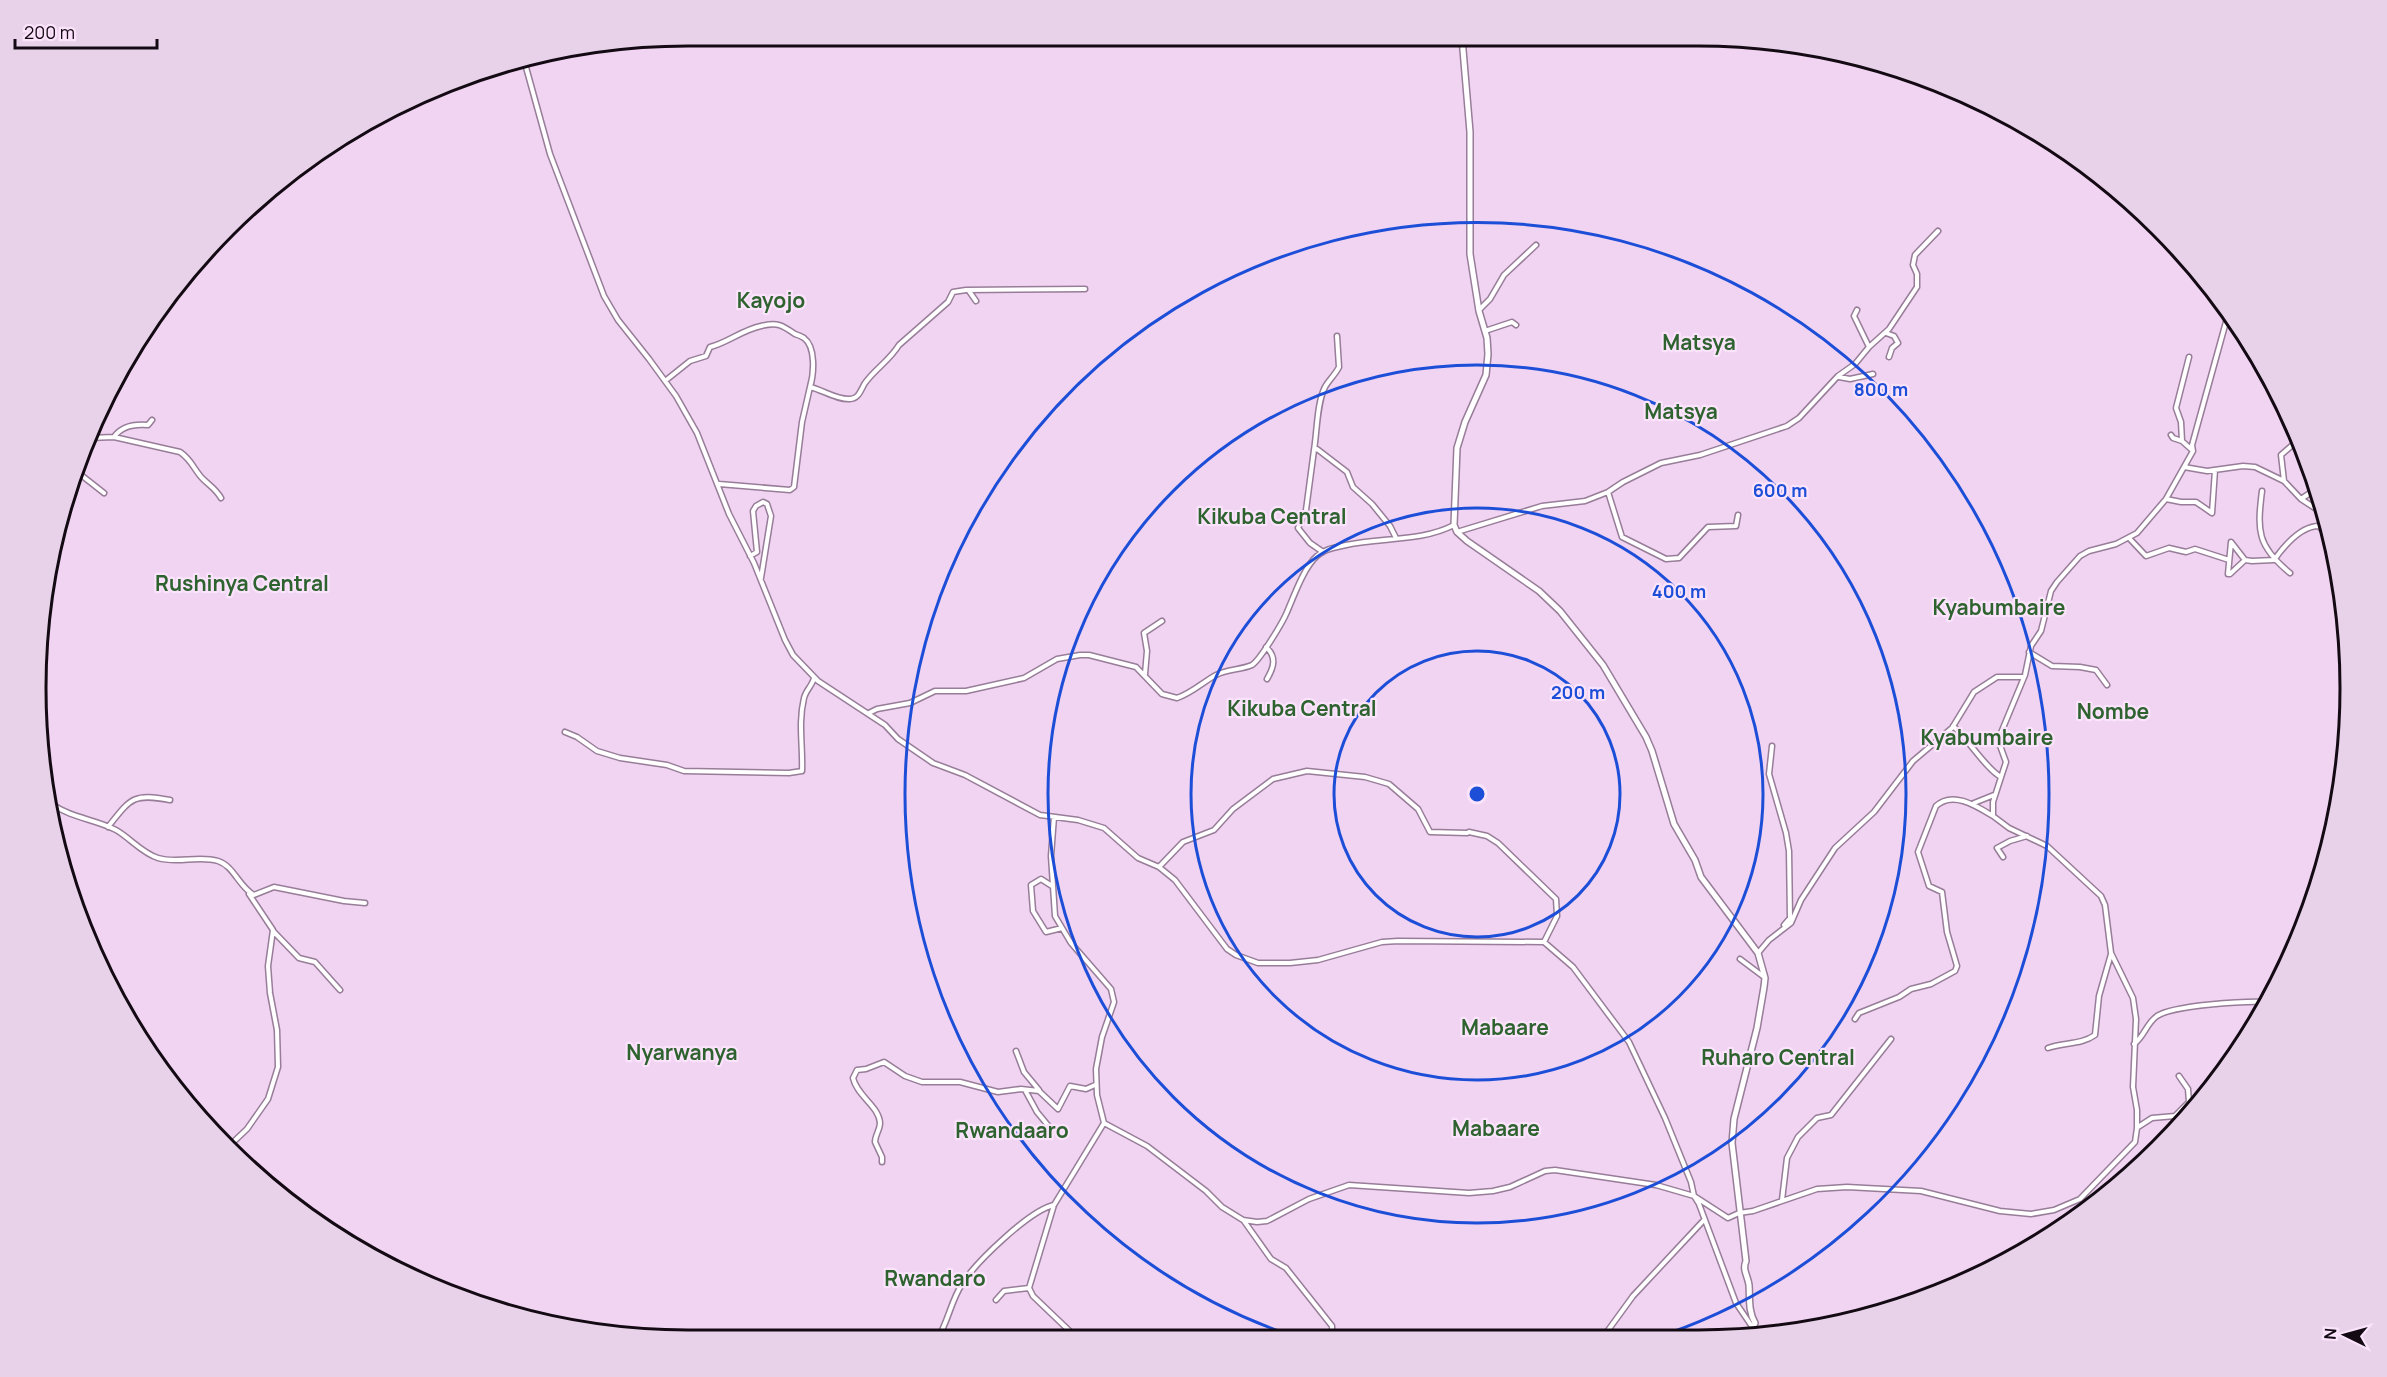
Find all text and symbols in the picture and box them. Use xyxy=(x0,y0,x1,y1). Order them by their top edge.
scale bar xyxy=(15,12,158,50)
text: 200 m xyxy=(24,20,75,44)
district label: Kayojo xyxy=(737,286,805,314)
district label: Matsya xyxy=(1662,328,1736,356)
text: 800 m xyxy=(1854,377,1908,401)
district label: Matsya xyxy=(1644,397,1718,425)
text: 600 m xyxy=(1753,478,1807,502)
district label: Kikuba Central xyxy=(1197,502,1347,530)
district label: Rushinya Central xyxy=(155,569,329,597)
text: 400 m xyxy=(1652,579,1706,603)
district label: Kyabumbaire xyxy=(1933,593,2065,621)
text: 200 m xyxy=(1551,680,1605,704)
district label: Kikuba Central xyxy=(1227,694,1377,722)
district label: Nombe xyxy=(2077,697,2149,725)
district label: Kyabumbaire xyxy=(1921,723,2053,751)
centre of rings xyxy=(1467,784,1487,804)
district label: Mabaare xyxy=(1461,1013,1549,1041)
district label: Nyarwanya xyxy=(626,1038,738,1066)
district label: Ruharo Central xyxy=(1701,1043,1855,1071)
district label: Mabaare xyxy=(1452,1114,1540,1142)
district label: Rwandaaro xyxy=(955,1116,1069,1144)
district label: Rwandaro xyxy=(884,1264,986,1292)
north arrow xyxy=(2315,1305,2375,1365)
text: N xyxy=(2319,1327,2342,1340)

